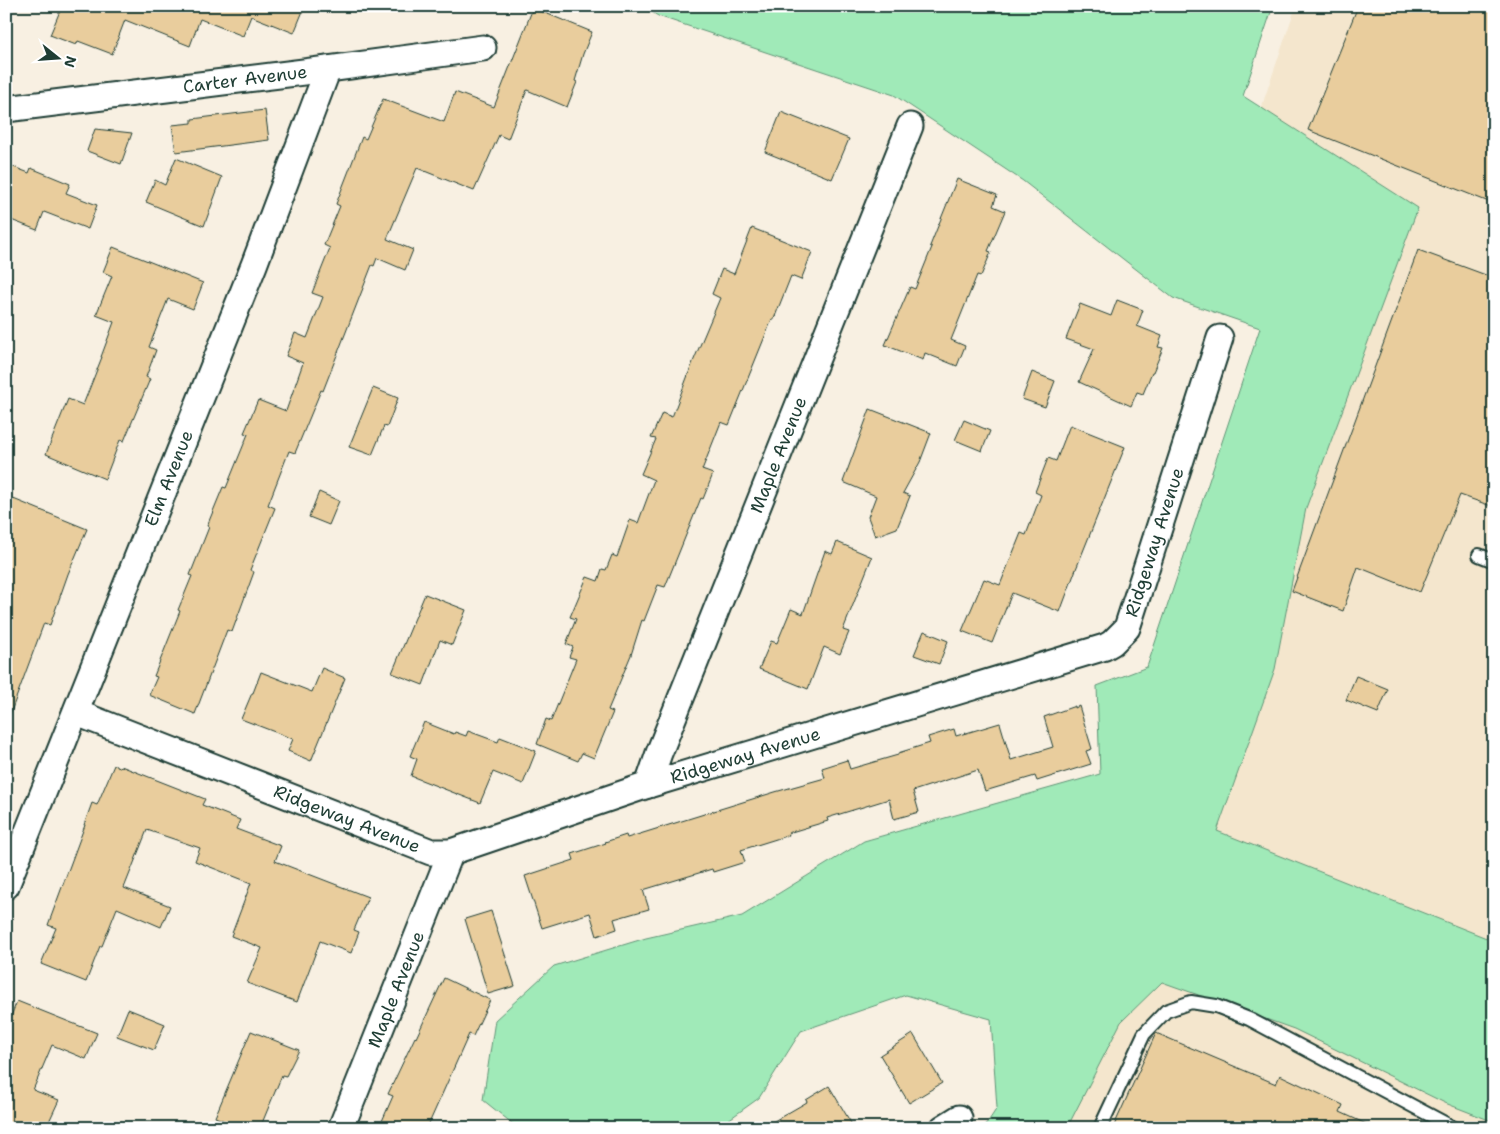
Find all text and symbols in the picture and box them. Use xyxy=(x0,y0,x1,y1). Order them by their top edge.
north arrow xyxy=(32,32,82,82)
text: N xyxy=(60,54,81,70)
street label: Carter Avenue xyxy=(182,60,309,99)
street label: Maple Avenue xyxy=(744,393,812,517)
street label: Elm Avenue xyxy=(139,427,199,530)
street label: Ridgeway Avenue xyxy=(1119,465,1190,620)
street label: Ridgeway Avenue xyxy=(667,722,823,790)
street label: Ridgeway Avenue xyxy=(270,779,424,859)
street label: Maple Avenue xyxy=(362,928,430,1051)

